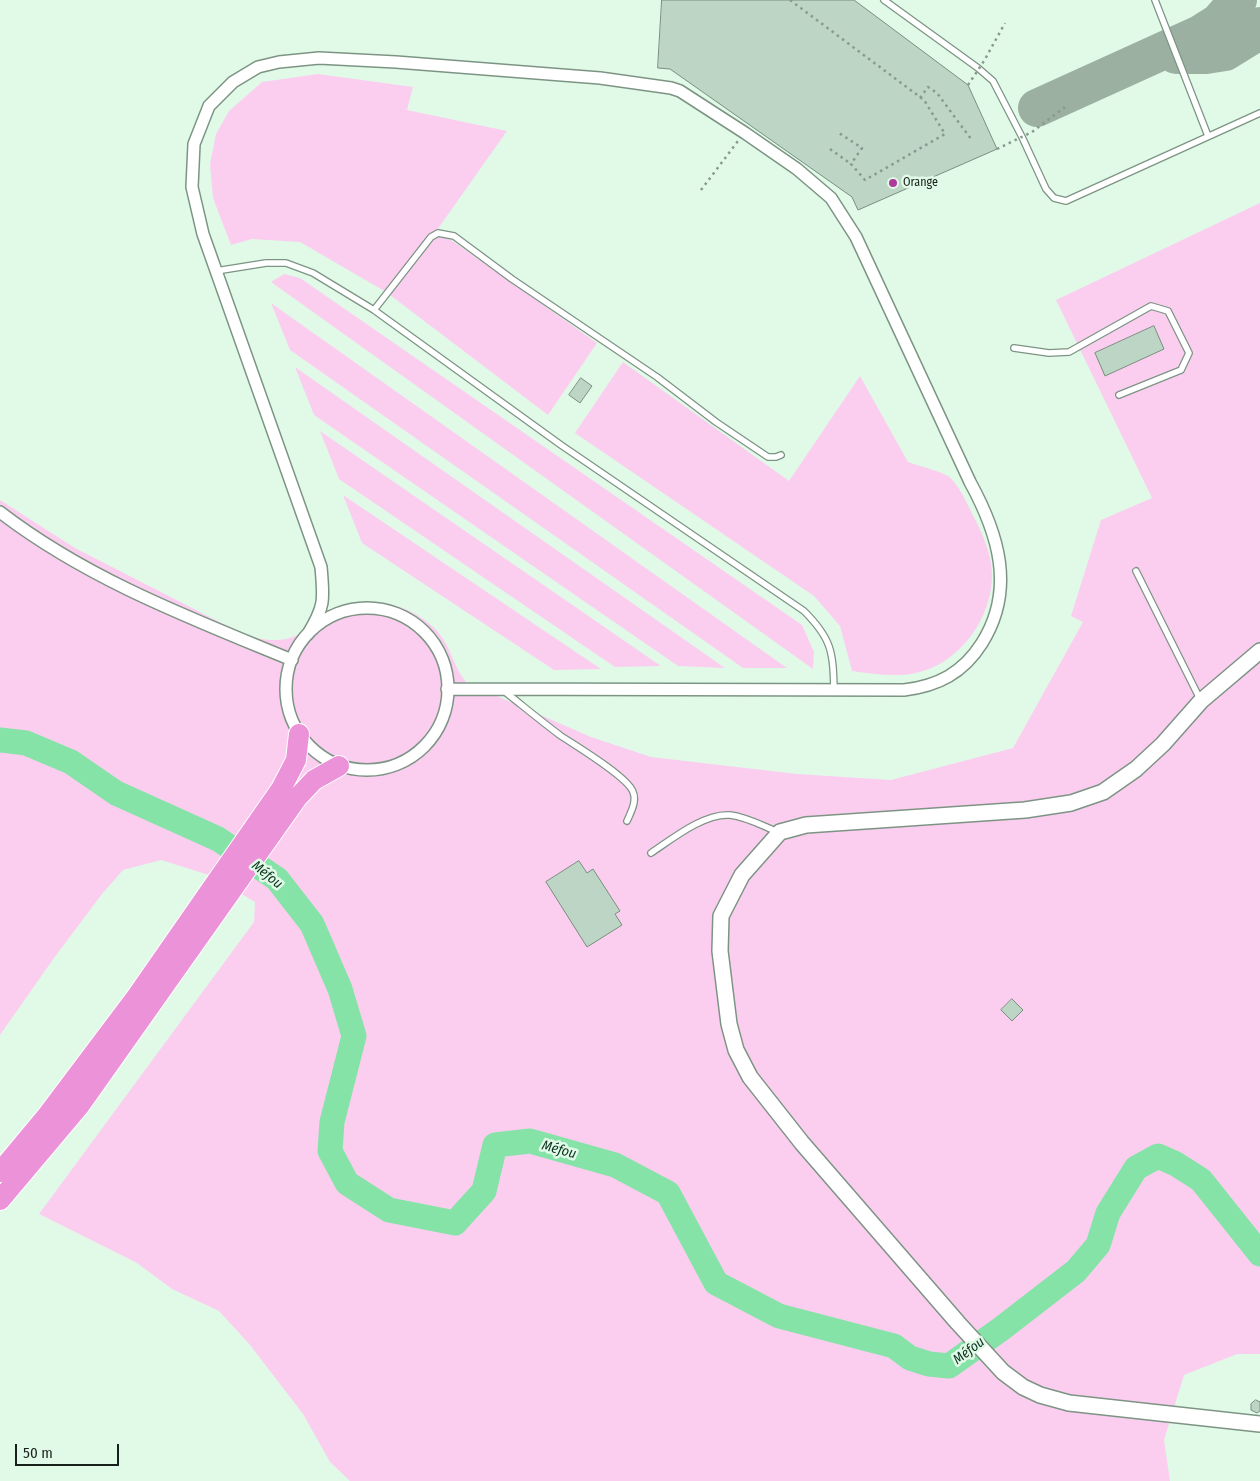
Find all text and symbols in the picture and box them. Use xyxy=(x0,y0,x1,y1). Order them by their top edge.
place label: Orange xyxy=(903,176,938,190)
marker: Orange xyxy=(887,177,899,189)
water label: Méfou xyxy=(248,857,286,893)
water label: Méfou xyxy=(540,1137,578,1163)
water label: Méfou xyxy=(950,1334,988,1368)
scale bar xyxy=(18,1434,121,1466)
text: 50 m xyxy=(23,1444,53,1462)

